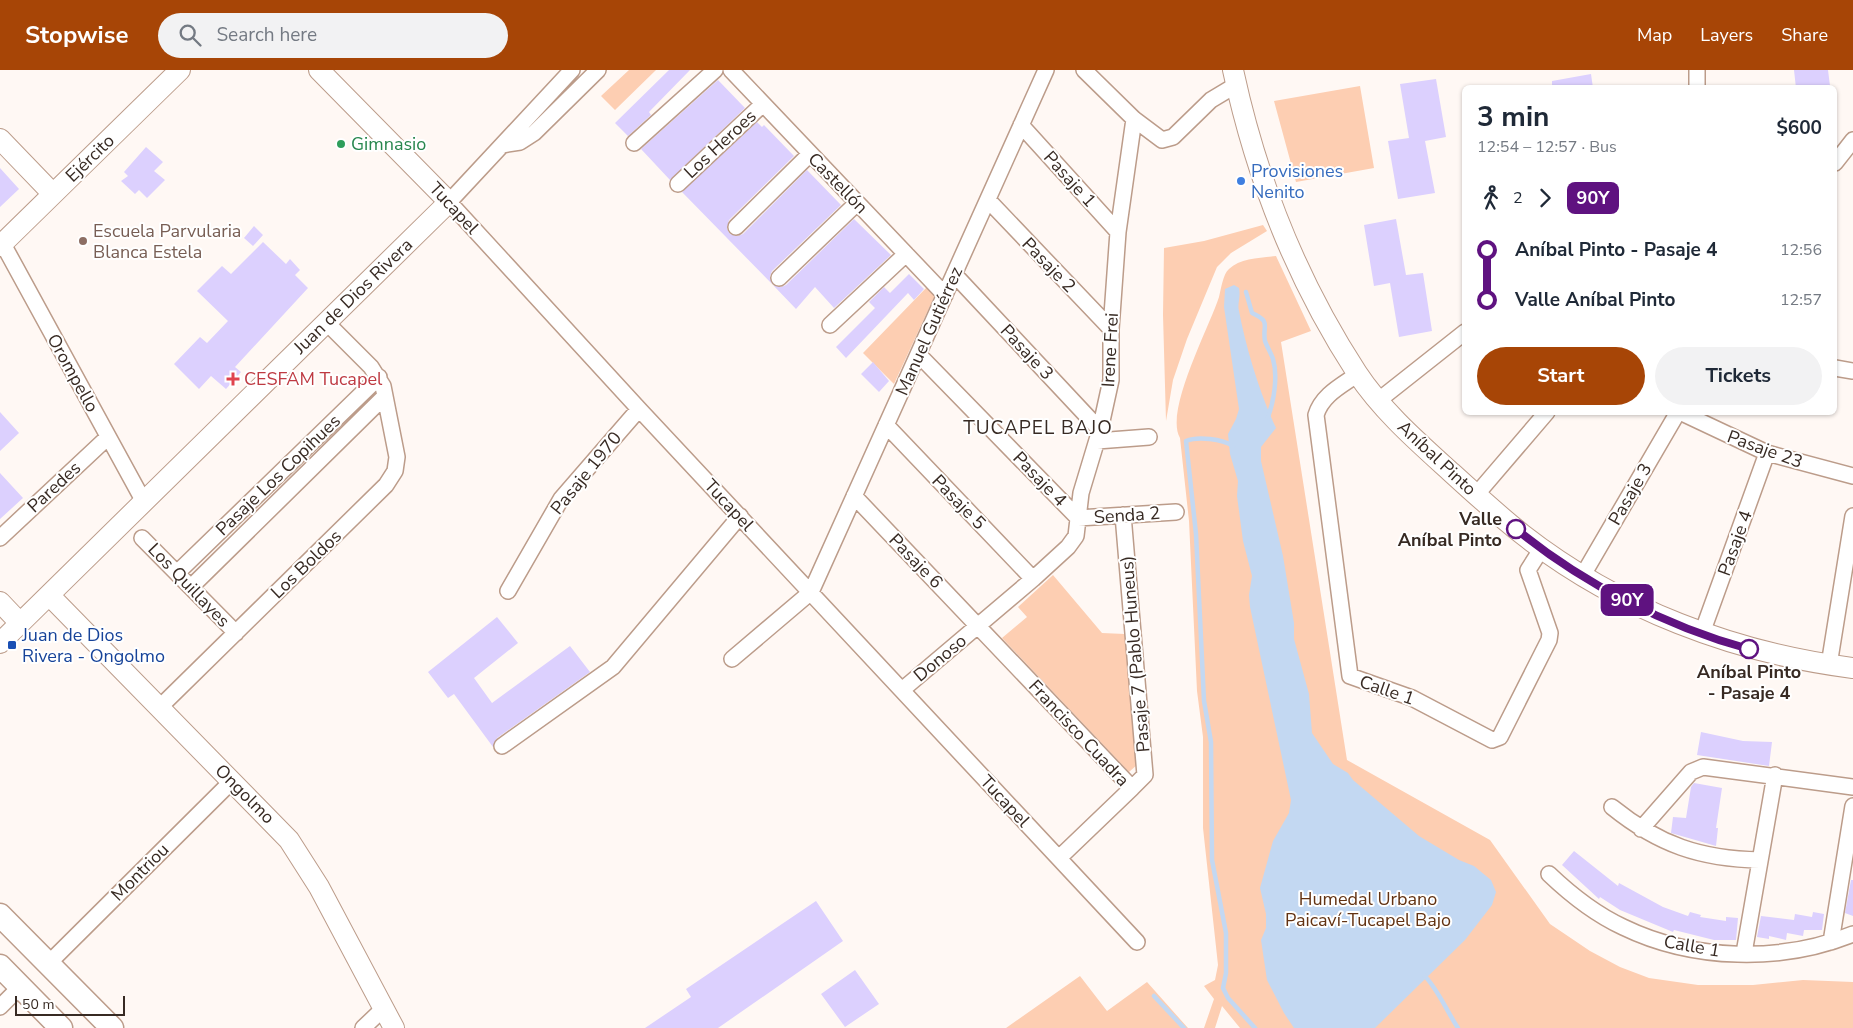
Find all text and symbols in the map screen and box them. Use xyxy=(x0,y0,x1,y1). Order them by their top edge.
search box xyxy=(158,13,508,58)
text: Stopwise xyxy=(25,19,128,51)
icon: search xyxy=(176,21,204,49)
text: Search here xyxy=(216,22,317,48)
text: Map xyxy=(1637,23,1672,47)
text: Layers xyxy=(1700,23,1753,47)
text: Share xyxy=(1781,23,1828,47)
text: 3 min xyxy=(1477,98,1549,136)
street label: Los Heroes xyxy=(679,104,761,184)
text: $600 xyxy=(1776,115,1822,141)
street label: Ejército xyxy=(60,129,120,187)
place label: Gimnasio xyxy=(351,132,426,156)
text: 12:54 – 12:57 · Bus xyxy=(1477,136,1617,158)
marker: Gimnasio xyxy=(335,138,347,150)
street label: Pasaje 1 xyxy=(1038,146,1102,212)
street label: Castellón xyxy=(803,147,873,219)
place label: Provisiones Nenito xyxy=(1251,159,1343,204)
marker: Provisiones Nenito xyxy=(1235,175,1247,187)
street label: Tucapel xyxy=(424,177,485,240)
icon: walk xyxy=(1477,184,1505,212)
icon: forward xyxy=(1531,184,1559,212)
text: 90Y xyxy=(1577,186,1609,210)
text: 2 xyxy=(1513,187,1523,209)
place label: Escuela Parvularia Blanca Estela xyxy=(93,219,241,264)
street label: Pasaje 2 xyxy=(1017,232,1081,298)
street label: Juan de Dios Rivera xyxy=(288,233,418,360)
marker: Escuela Parvularia Blanca Estela xyxy=(77,235,89,247)
text: Aníbal Pinto - Pasaje 4 xyxy=(1515,237,1717,263)
text: 12:56 xyxy=(1780,239,1822,261)
street label: Manuel Gutiérrez xyxy=(890,263,968,399)
text: Valle Aníbal Pinto xyxy=(1515,287,1675,313)
text: 12:57 xyxy=(1780,289,1822,311)
street label: Irene Frei xyxy=(1096,312,1124,388)
street label: Pasaje 3 xyxy=(995,319,1059,385)
street label: Orompello xyxy=(42,329,104,417)
button: Start xyxy=(1477,347,1645,405)
button: Tickets xyxy=(1655,347,1822,405)
place label: CESFAM Tucapel xyxy=(244,367,383,391)
marker: CESFAM Tucapel xyxy=(226,372,240,386)
street label: Pasaje Los Copihues xyxy=(210,409,346,541)
district label: TUCAPEL BAJO xyxy=(963,415,1113,441)
street label: Aníbal Pinto xyxy=(1392,415,1482,501)
street label: Pasaje 23 xyxy=(1724,424,1806,474)
street label: Pasaje 1970 xyxy=(545,426,627,520)
street label: Pasaje 4 xyxy=(1008,446,1072,512)
street label: Paredes xyxy=(22,456,86,518)
street label: Pasaje 3 xyxy=(1603,459,1657,529)
street label: Pasaje 5 xyxy=(927,469,991,535)
street label: Tucapel xyxy=(699,474,760,537)
street label: Senda 2 xyxy=(1093,501,1161,529)
place label: Valle Aníbal Pinto xyxy=(1398,507,1502,552)
street label: Pasaje 4 xyxy=(1712,507,1758,579)
marker: Valle Aníbal Pinto xyxy=(1506,519,1526,539)
street label: Los Boldos xyxy=(265,524,347,604)
street label: Pasaje 6 xyxy=(884,528,948,594)
street label: Los Quillayes xyxy=(143,538,235,632)
street label: Pasaje 7 (Pablo Huneus) xyxy=(1114,555,1156,753)
line badge: 90Y xyxy=(1598,584,1656,616)
text: 90Y xyxy=(1611,588,1643,612)
place label: Juan de Dios Rivera - Ongolmo xyxy=(21,623,165,668)
street label: Donoso xyxy=(908,629,972,687)
marker: Juan de Dios Rivera - Ongolmo xyxy=(6,639,18,651)
marker: Aníbal Pinto - Pasaje 4 xyxy=(1739,639,1759,659)
place label: Aníbal Pinto - Pasaje 4 xyxy=(1697,660,1801,705)
street label: Calle 1 xyxy=(1356,669,1418,711)
street label: Francisco Cuadra xyxy=(1023,674,1135,792)
street label: Ongolmo xyxy=(210,759,280,829)
street label: Tucapel xyxy=(975,770,1036,833)
street label: Montriou xyxy=(106,838,174,906)
park label: Humedal Urbano Paicaví-Tucapel Bajo xyxy=(1285,887,1451,932)
street label: Calle 1 xyxy=(1662,929,1722,963)
scale bar xyxy=(15,993,125,1016)
text: 50 m xyxy=(22,995,54,1014)

